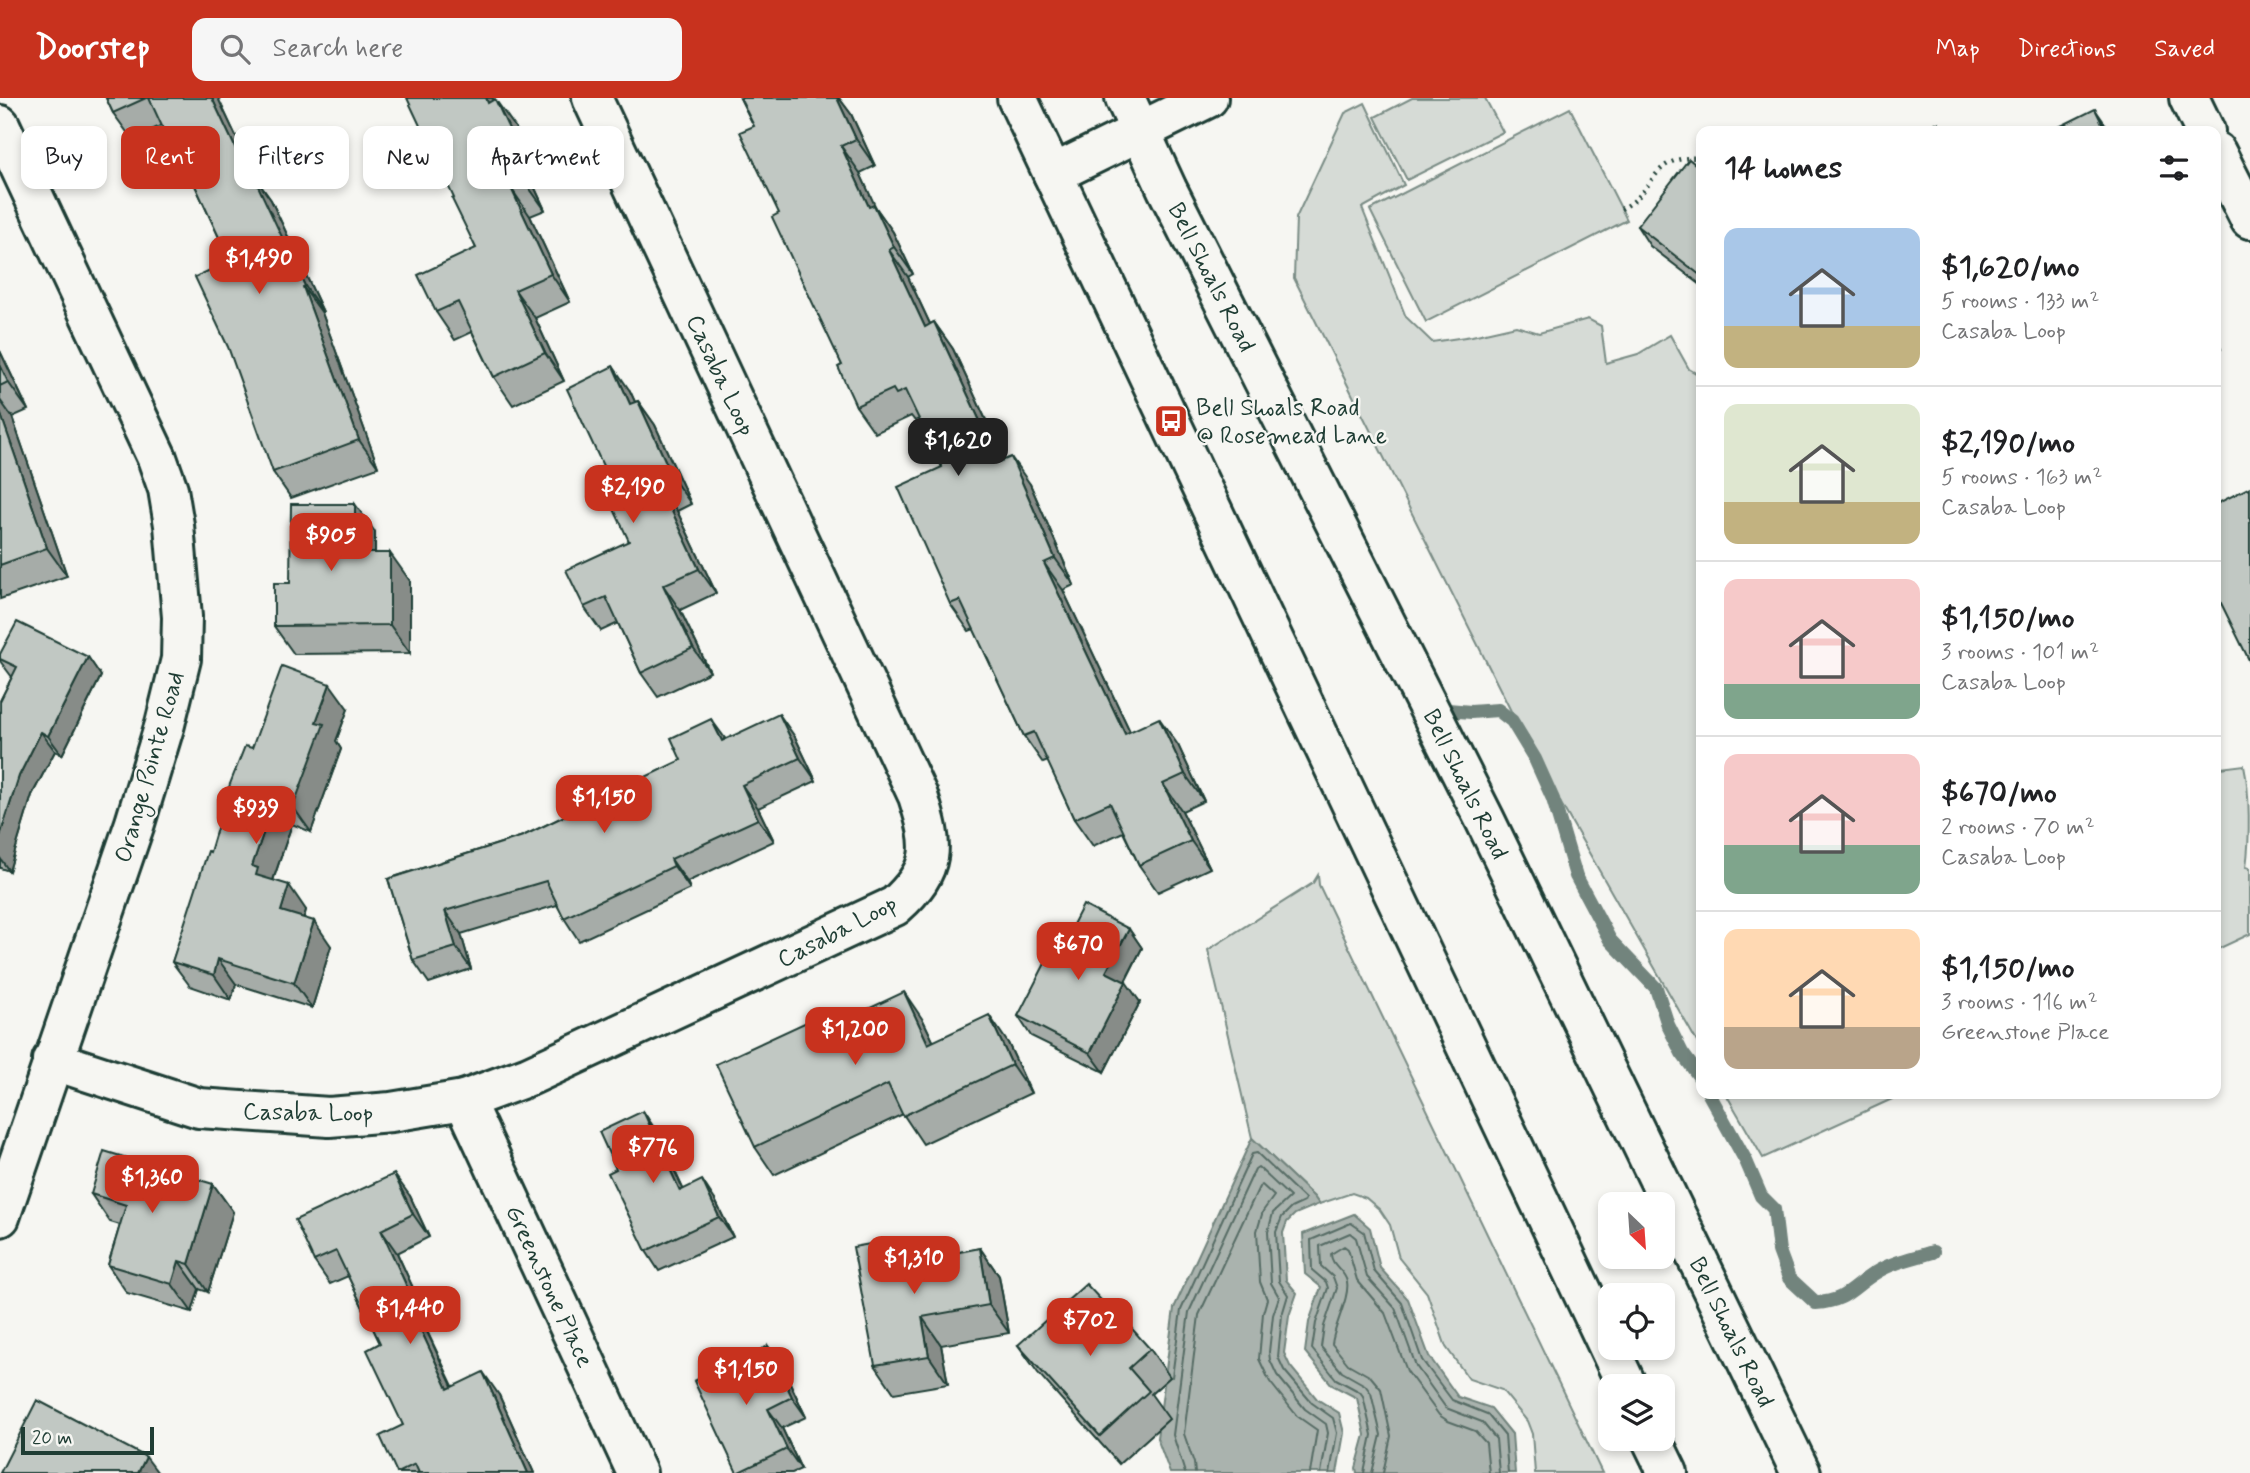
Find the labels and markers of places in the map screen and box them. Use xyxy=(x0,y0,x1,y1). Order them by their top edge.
pin: $1,490 xyxy=(202,236,316,296)
place label: Bell Shoals Road @ Rosemead Lane xyxy=(1196,393,1387,452)
bus stop icon: Bell Shoals Road @ Rosemead Lane xyxy=(1152,402,1190,440)
pin: $1,620 xyxy=(901,418,1015,478)
pin: $2,190 xyxy=(576,466,690,525)
pin: $905 xyxy=(290,514,372,573)
pin: $1,150 xyxy=(547,776,661,835)
pin: $939 xyxy=(215,786,297,846)
pin: $670 xyxy=(1037,922,1119,982)
pin: $1,200 xyxy=(798,1007,912,1067)
pin: $776 xyxy=(612,1126,694,1185)
pin: $1,360 xyxy=(95,1156,209,1215)
pin: $1,310 xyxy=(857,1236,971,1296)
pin: $1,440 xyxy=(353,1286,467,1346)
pin: $702 xyxy=(1049,1298,1131,1358)
pin: $1,150 xyxy=(689,1348,803,1407)

